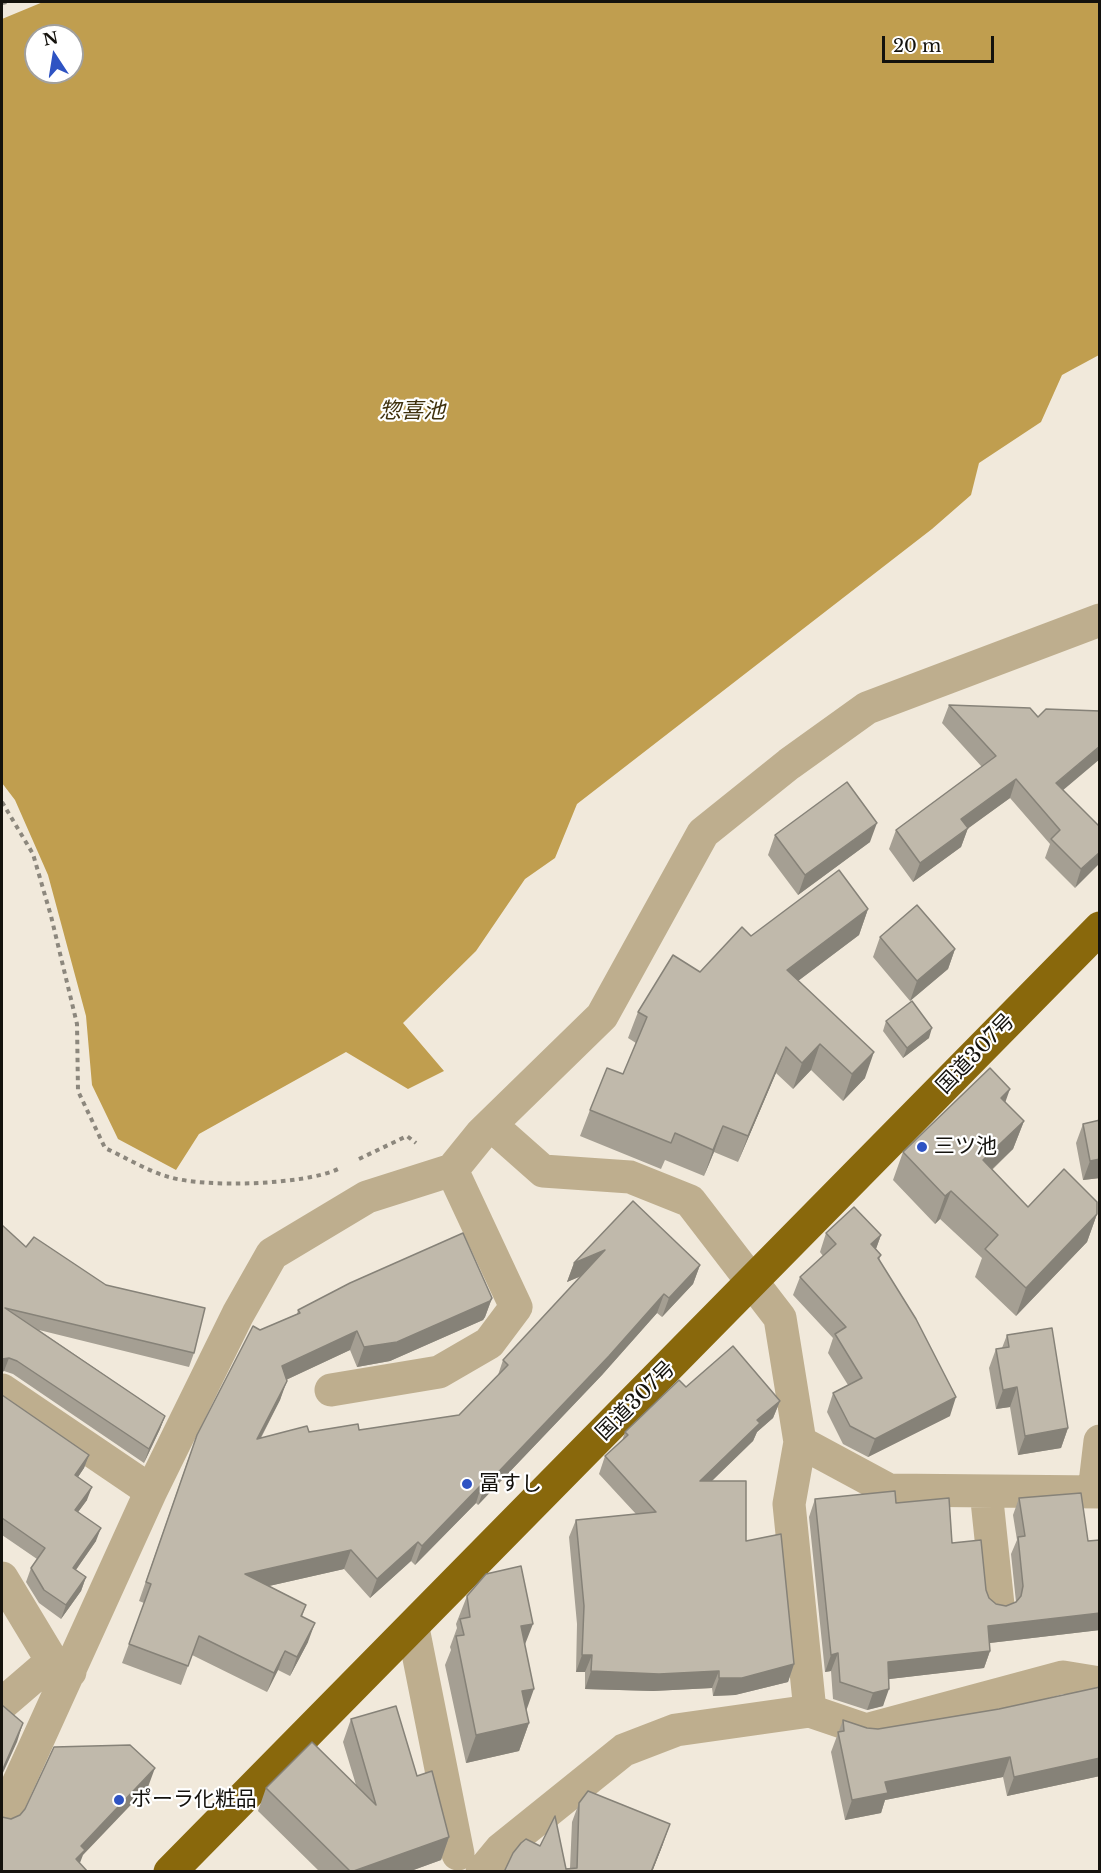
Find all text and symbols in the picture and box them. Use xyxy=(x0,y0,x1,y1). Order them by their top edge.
north arrow xyxy=(24,24,84,84)
scale bar xyxy=(885,24,998,62)
text: N xyxy=(41,27,60,50)
text: 20 m xyxy=(893,35,941,57)
water label: 惣喜池 xyxy=(379,399,445,425)
street label: 国道307号 xyxy=(932,1009,1020,1099)
place label: 三ツ池 xyxy=(934,1134,997,1160)
marker: 三ツ池 xyxy=(915,1140,929,1154)
street label: 国道307号 xyxy=(591,1356,681,1446)
place label: 冨すし xyxy=(479,1471,542,1497)
marker: 冨すし xyxy=(460,1477,474,1491)
place label: ポーラ化粧品 xyxy=(131,1787,257,1813)
marker: ポーラ化粧品 xyxy=(112,1793,126,1807)

